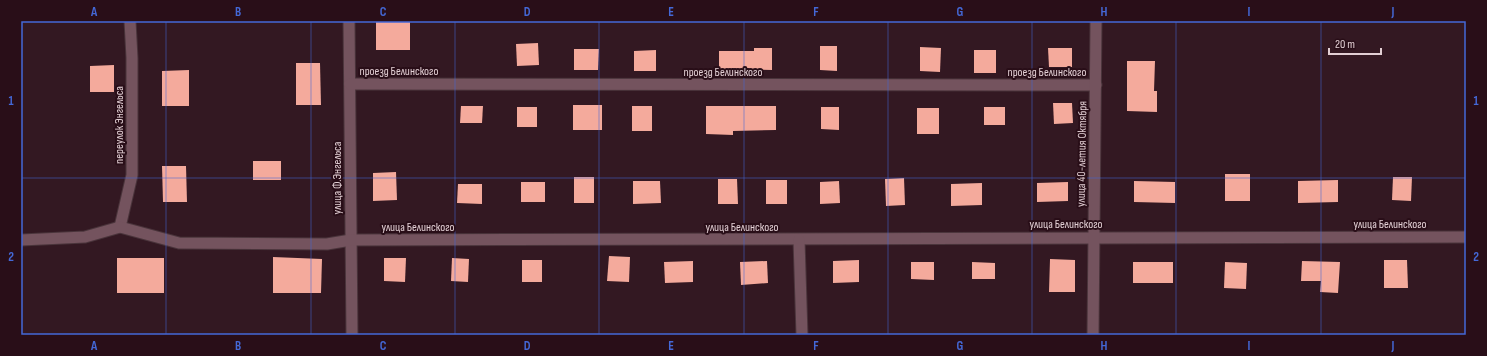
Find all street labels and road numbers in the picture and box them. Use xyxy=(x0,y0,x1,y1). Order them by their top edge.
street label: проезд Белинского xyxy=(360,64,439,79)
street label: проезд Белинского xyxy=(684,65,763,80)
street label: проезд Белинского xyxy=(1008,65,1087,80)
street label: переулок Энгельса xyxy=(112,86,127,164)
street label: улица 40-летия Октября xyxy=(1074,101,1090,207)
street label: улица Ф.Энгельса xyxy=(330,141,345,214)
street label: улица Белинского xyxy=(1029,217,1103,232)
street label: улица Белинского xyxy=(1353,217,1427,232)
street label: улица Белинского xyxy=(381,220,455,235)
street label: улица Белинского xyxy=(705,220,779,235)

